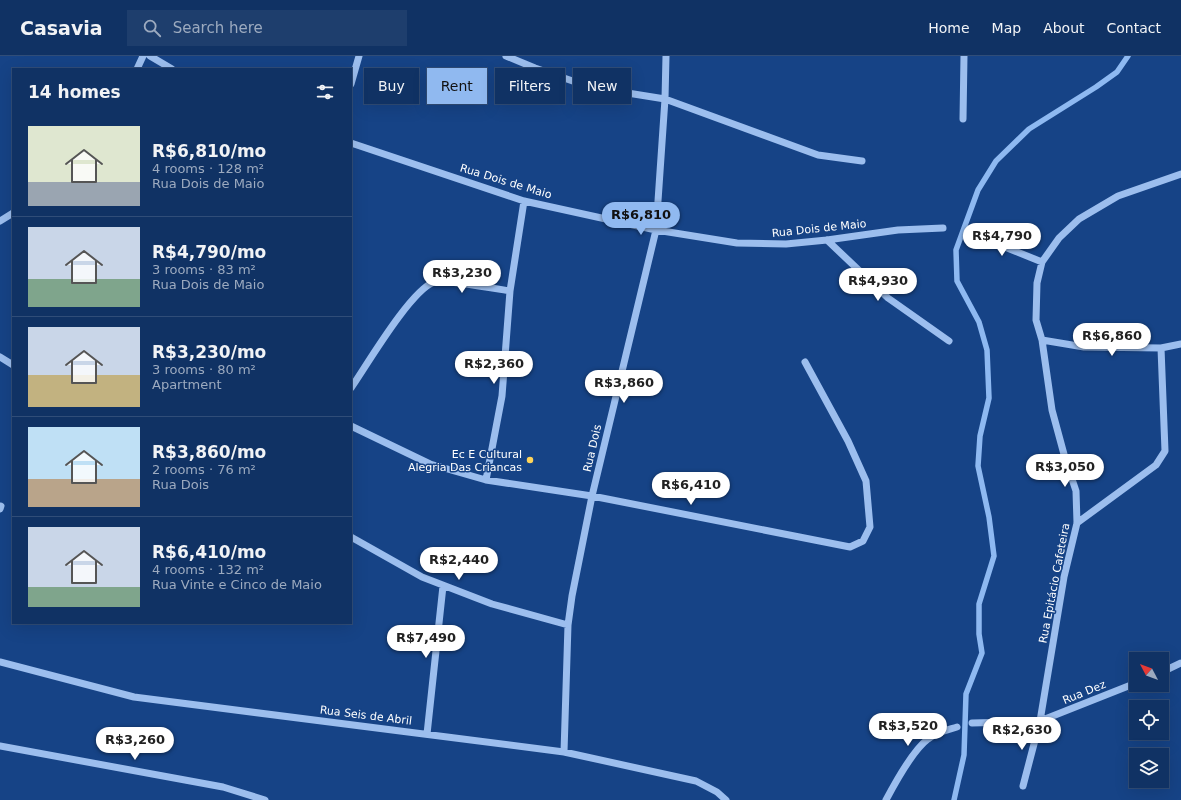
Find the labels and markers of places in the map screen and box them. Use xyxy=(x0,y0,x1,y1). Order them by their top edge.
pin: R$6,810 xyxy=(604,202,678,236)
pin: R$4,790 xyxy=(965,223,1039,257)
pin: R$3,230 xyxy=(425,260,499,294)
pin: R$4,930 xyxy=(841,268,915,302)
pin: R$6,860 xyxy=(1075,323,1149,357)
pin: R$2,360 xyxy=(457,351,531,385)
pin: R$3,860 xyxy=(587,370,661,404)
place label: Ec E Cultural Alegria Das Criancas xyxy=(408,448,522,474)
pin: R$3,050 xyxy=(1028,454,1102,488)
marker: Ec E Cultural Alegria Das Criancas xyxy=(525,455,535,465)
pin: R$6,410 xyxy=(654,472,728,506)
pin: R$2,440 xyxy=(422,547,496,581)
pin: R$7,490 xyxy=(389,625,463,659)
pin: R$3,520 xyxy=(871,713,945,747)
pin: R$2,630 xyxy=(985,717,1059,751)
pin: R$3,260 xyxy=(98,727,172,761)

